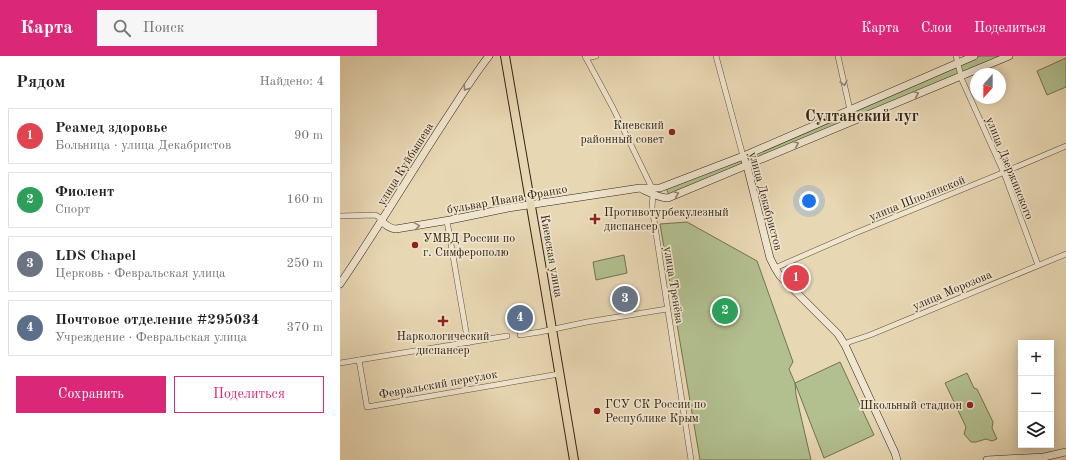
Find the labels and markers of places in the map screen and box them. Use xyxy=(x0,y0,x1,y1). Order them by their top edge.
place label: Киевский районный совет xyxy=(580,120,664,146)
marker: Киевский районный совет xyxy=(667,127,677,137)
place label: Противотурбекулезный диспансер xyxy=(604,207,729,233)
marker: Противотурбекулезный диспансер xyxy=(589,213,601,225)
place label: УМВД России по г. Симферополю xyxy=(423,233,515,259)
marker: УМВД России по г. Симферополю xyxy=(410,240,420,250)
pin: 1 xyxy=(783,263,809,293)
pin: 3 xyxy=(612,284,638,314)
pin: 2 xyxy=(712,296,738,326)
pin: 4 xyxy=(507,303,533,333)
marker: Наркологический диспансер xyxy=(437,315,449,327)
place label: Наркологический диспансер xyxy=(397,331,489,357)
place label: ГСУ СК России по Республике Крым xyxy=(605,399,706,425)
place label: Школьный стадион xyxy=(860,400,962,412)
marker: Школьный стадион xyxy=(965,400,975,410)
marker: ГСУ СК России по Республике Крым xyxy=(592,406,602,416)

